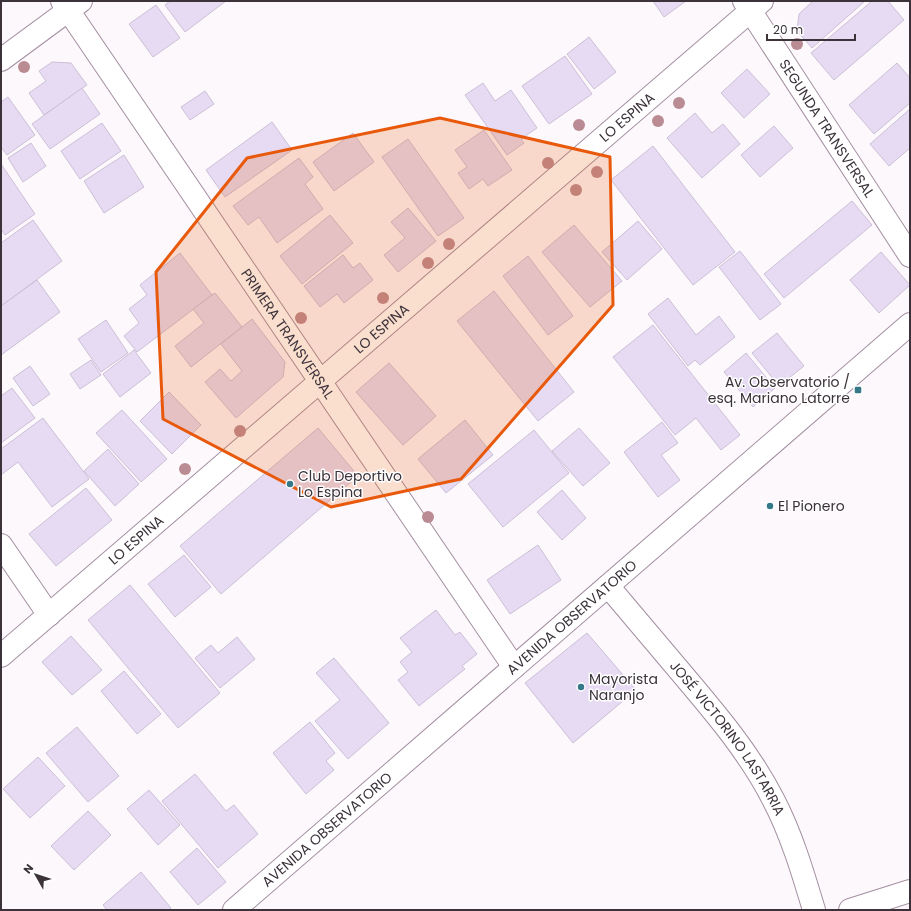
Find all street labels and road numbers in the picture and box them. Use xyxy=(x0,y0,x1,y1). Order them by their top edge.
street label: SEGUNDA TRANSVERSAL xyxy=(775,55,879,201)
street label: LO ESPINA xyxy=(595,88,659,147)
street label: PRIMERA TRANSVERSAL xyxy=(236,265,339,403)
street label: LO ESPINA xyxy=(350,299,413,358)
street label: LO ESPINA xyxy=(104,510,168,569)
street label: AVENIDA OBSERVATORIO xyxy=(502,555,641,679)
street label: JOSÉ VICTORINO LASTARRIA xyxy=(665,656,790,819)
street label: AVENIDA OBSERVATORIO xyxy=(257,767,396,892)

